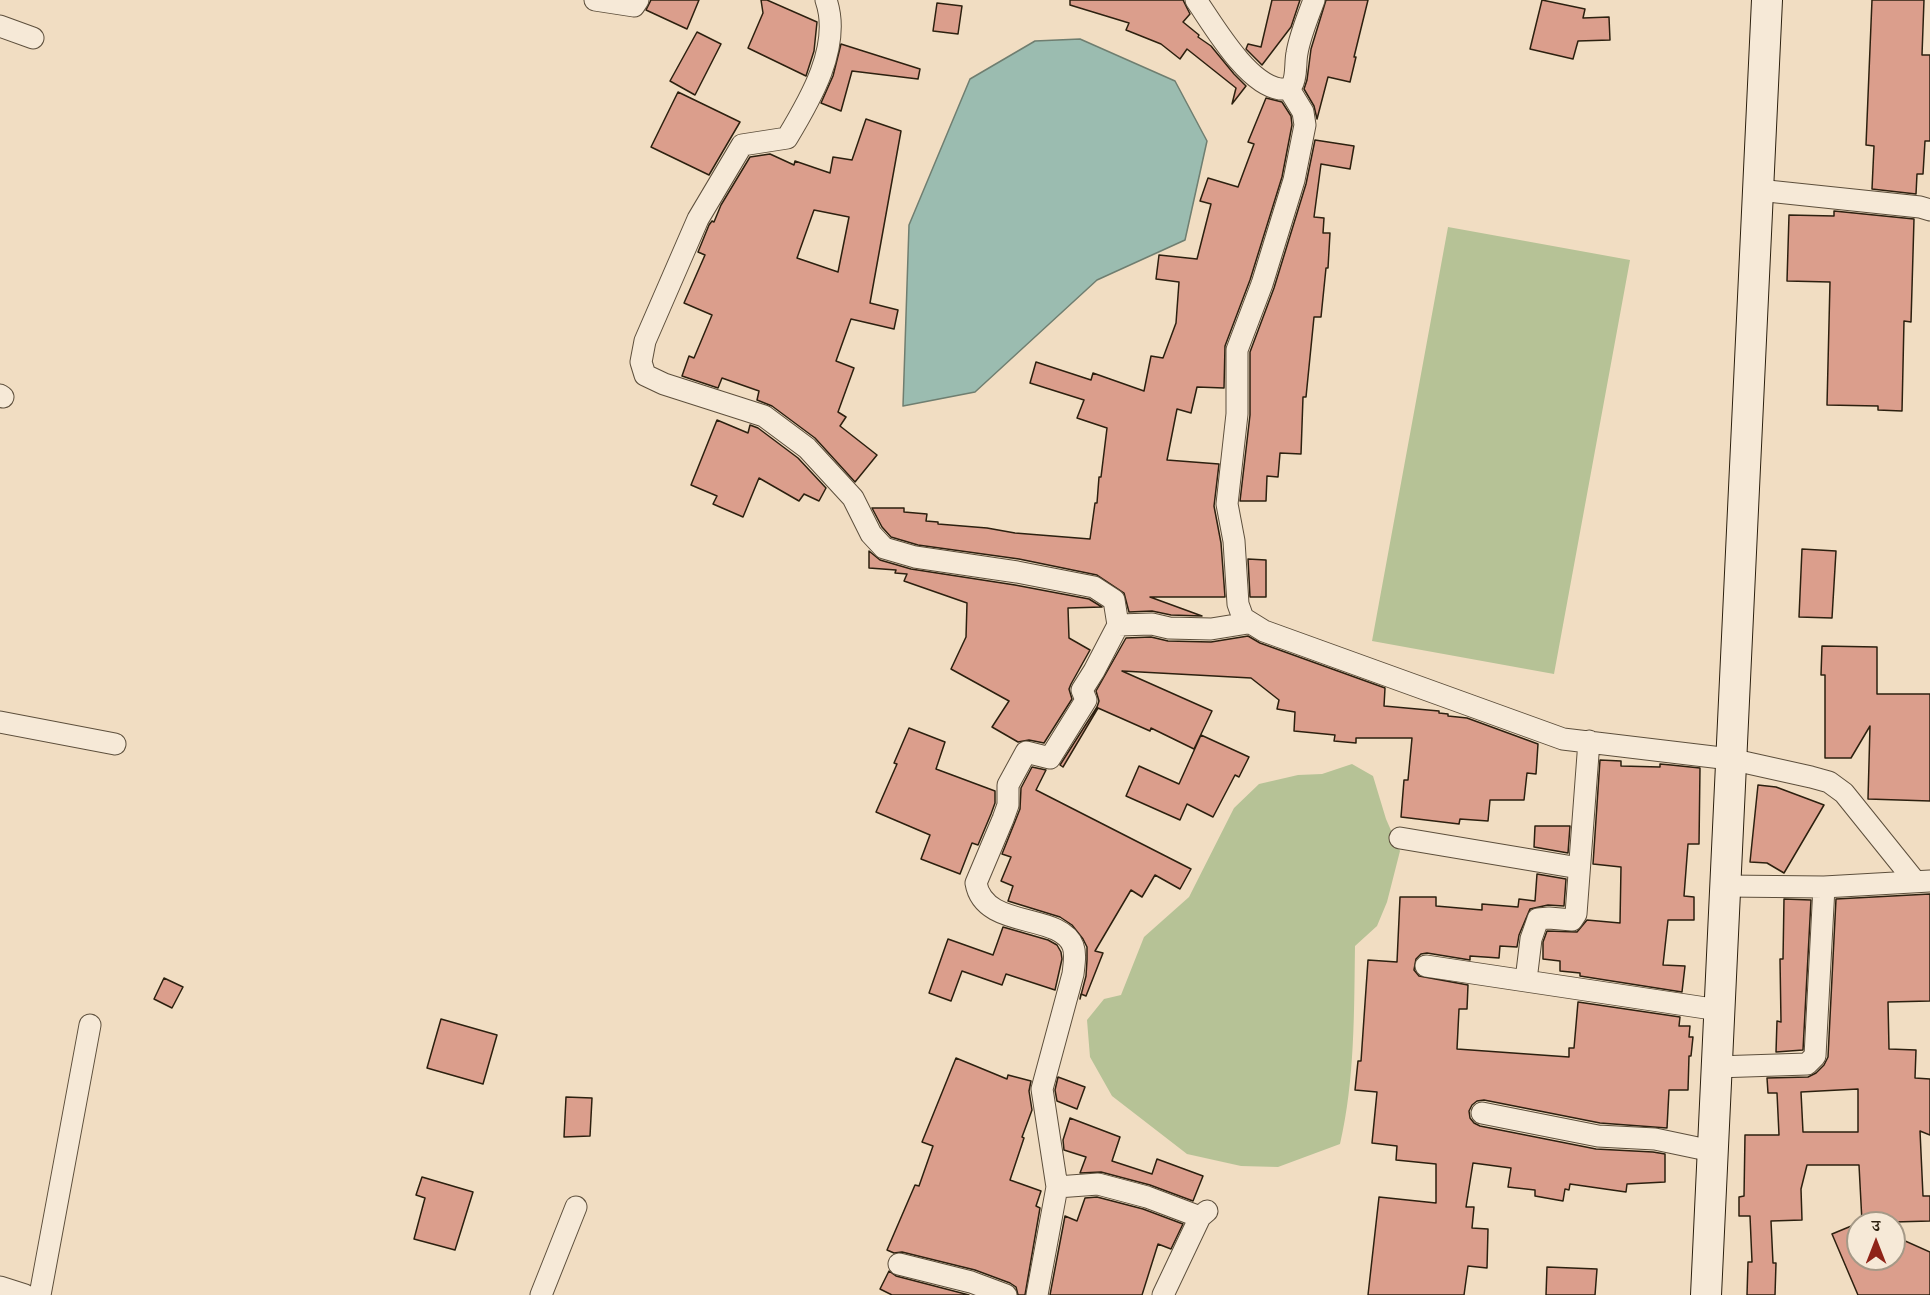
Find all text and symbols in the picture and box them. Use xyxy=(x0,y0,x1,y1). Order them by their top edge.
north arrow xyxy=(1846,1211,1906,1271)
text: उ xyxy=(1872,1213,1880,1237)

